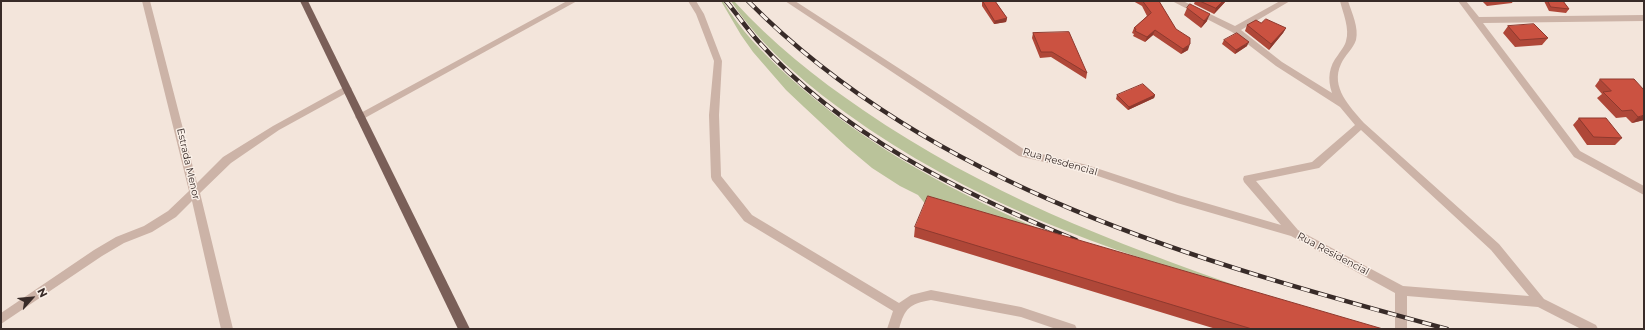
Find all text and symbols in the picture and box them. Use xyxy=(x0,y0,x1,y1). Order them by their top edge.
street label: Estrada Menor xyxy=(174,127,202,201)
street label: Rua Resdencial xyxy=(1021,146,1099,178)
street label: Rua Residencial xyxy=(1295,230,1371,278)
north arrow xyxy=(12,278,52,318)
text: N xyxy=(34,285,51,300)

